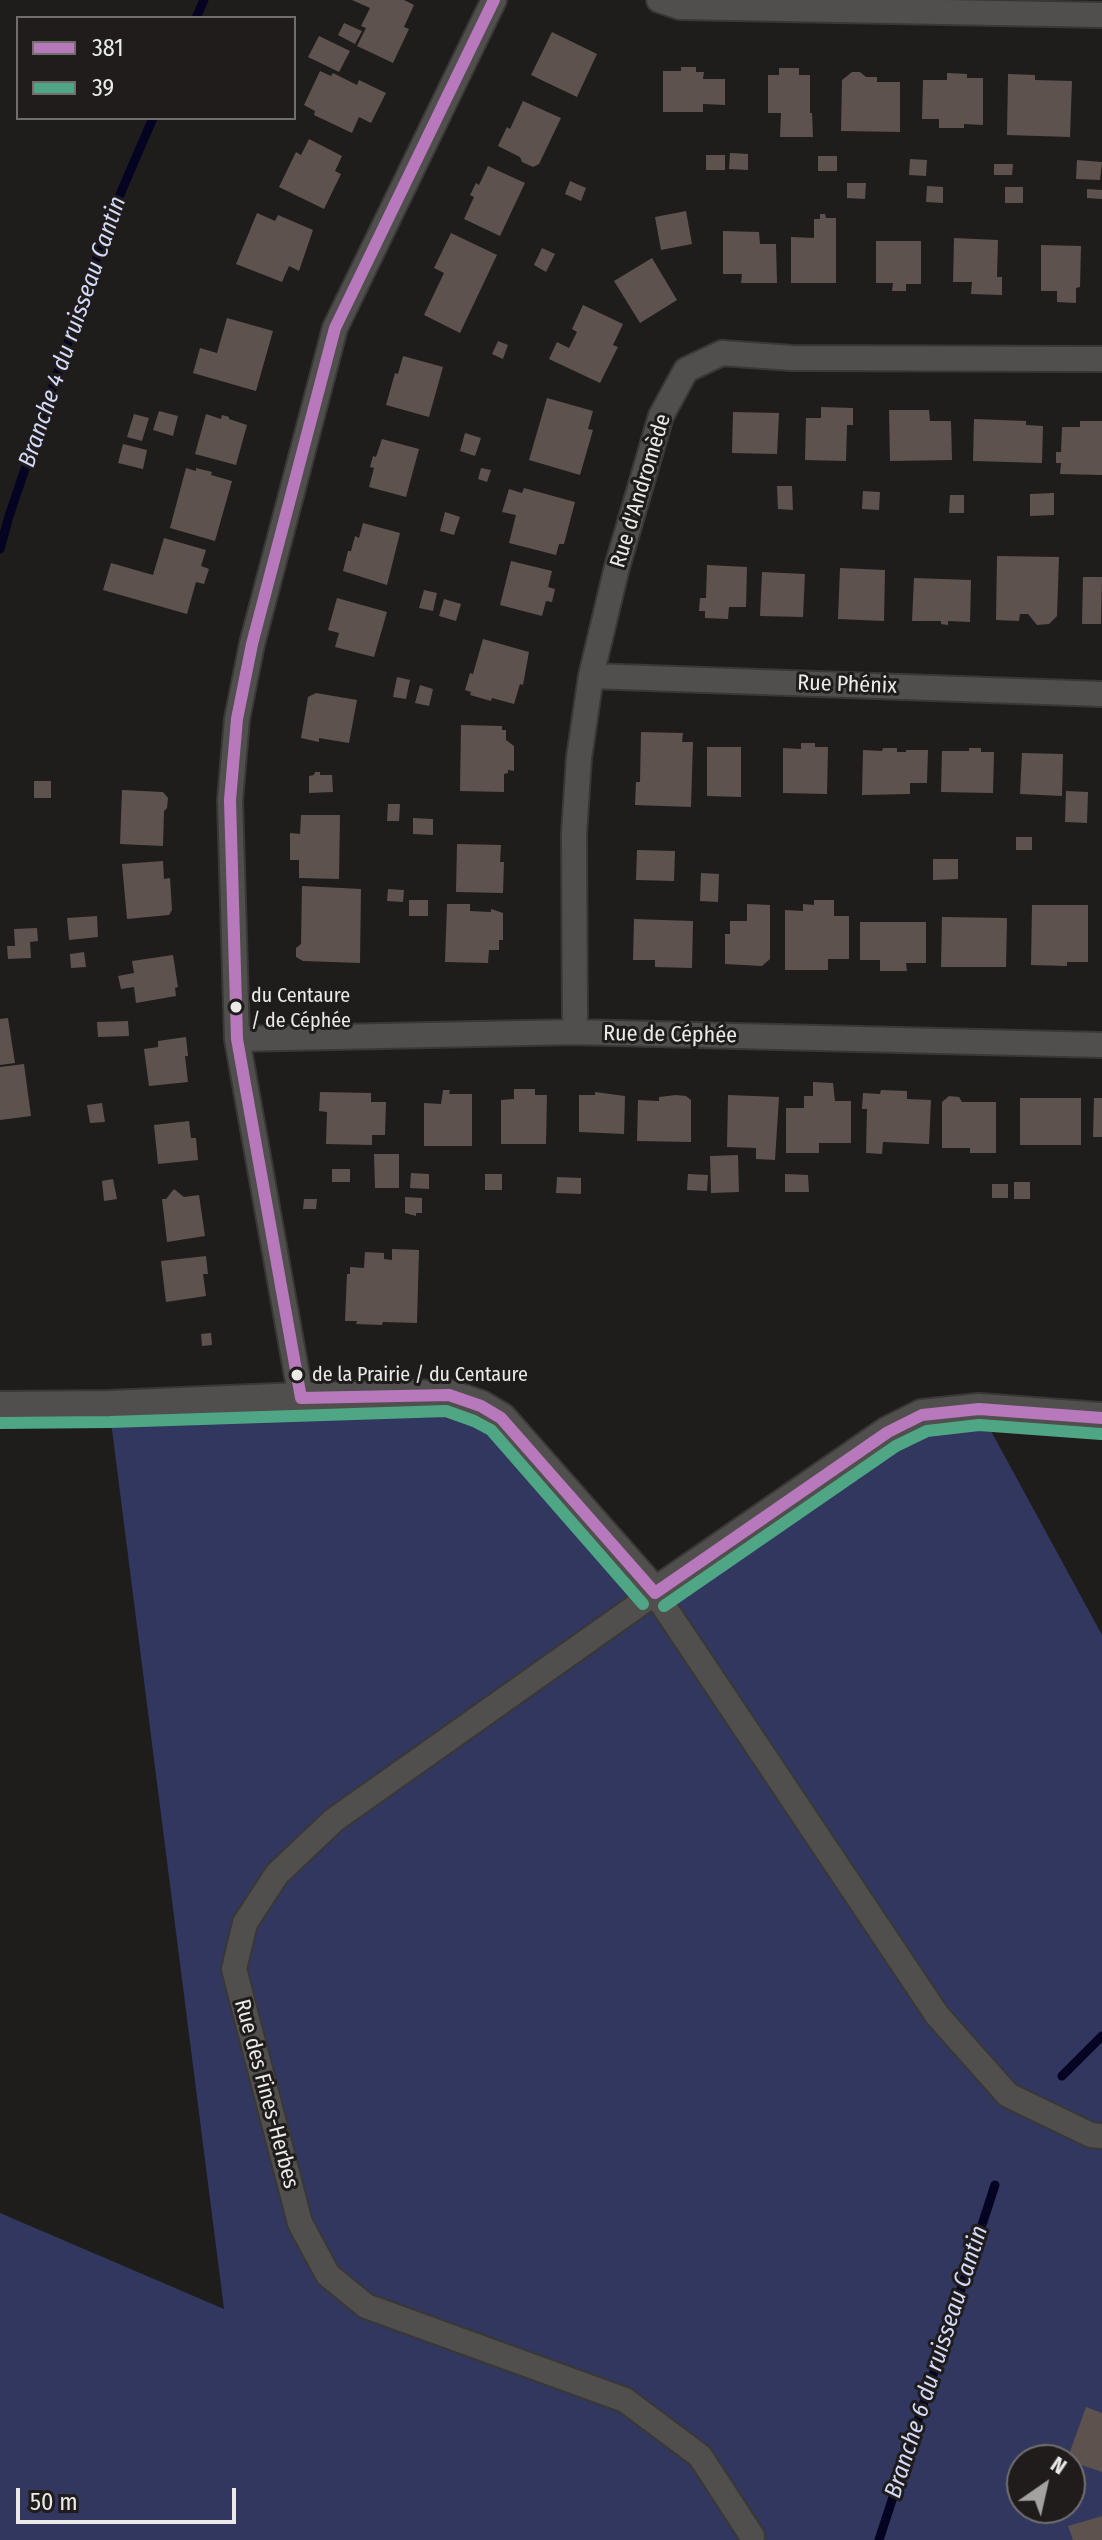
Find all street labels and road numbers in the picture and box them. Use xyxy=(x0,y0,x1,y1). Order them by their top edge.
street label: Rue d'Andromède xyxy=(605,411,677,571)
street label: Rue Phénix xyxy=(797,670,897,700)
street label: Rue de Céphée xyxy=(603,1021,737,1049)
street label: Rue des Fines-Herbes xyxy=(228,1996,304,2192)

